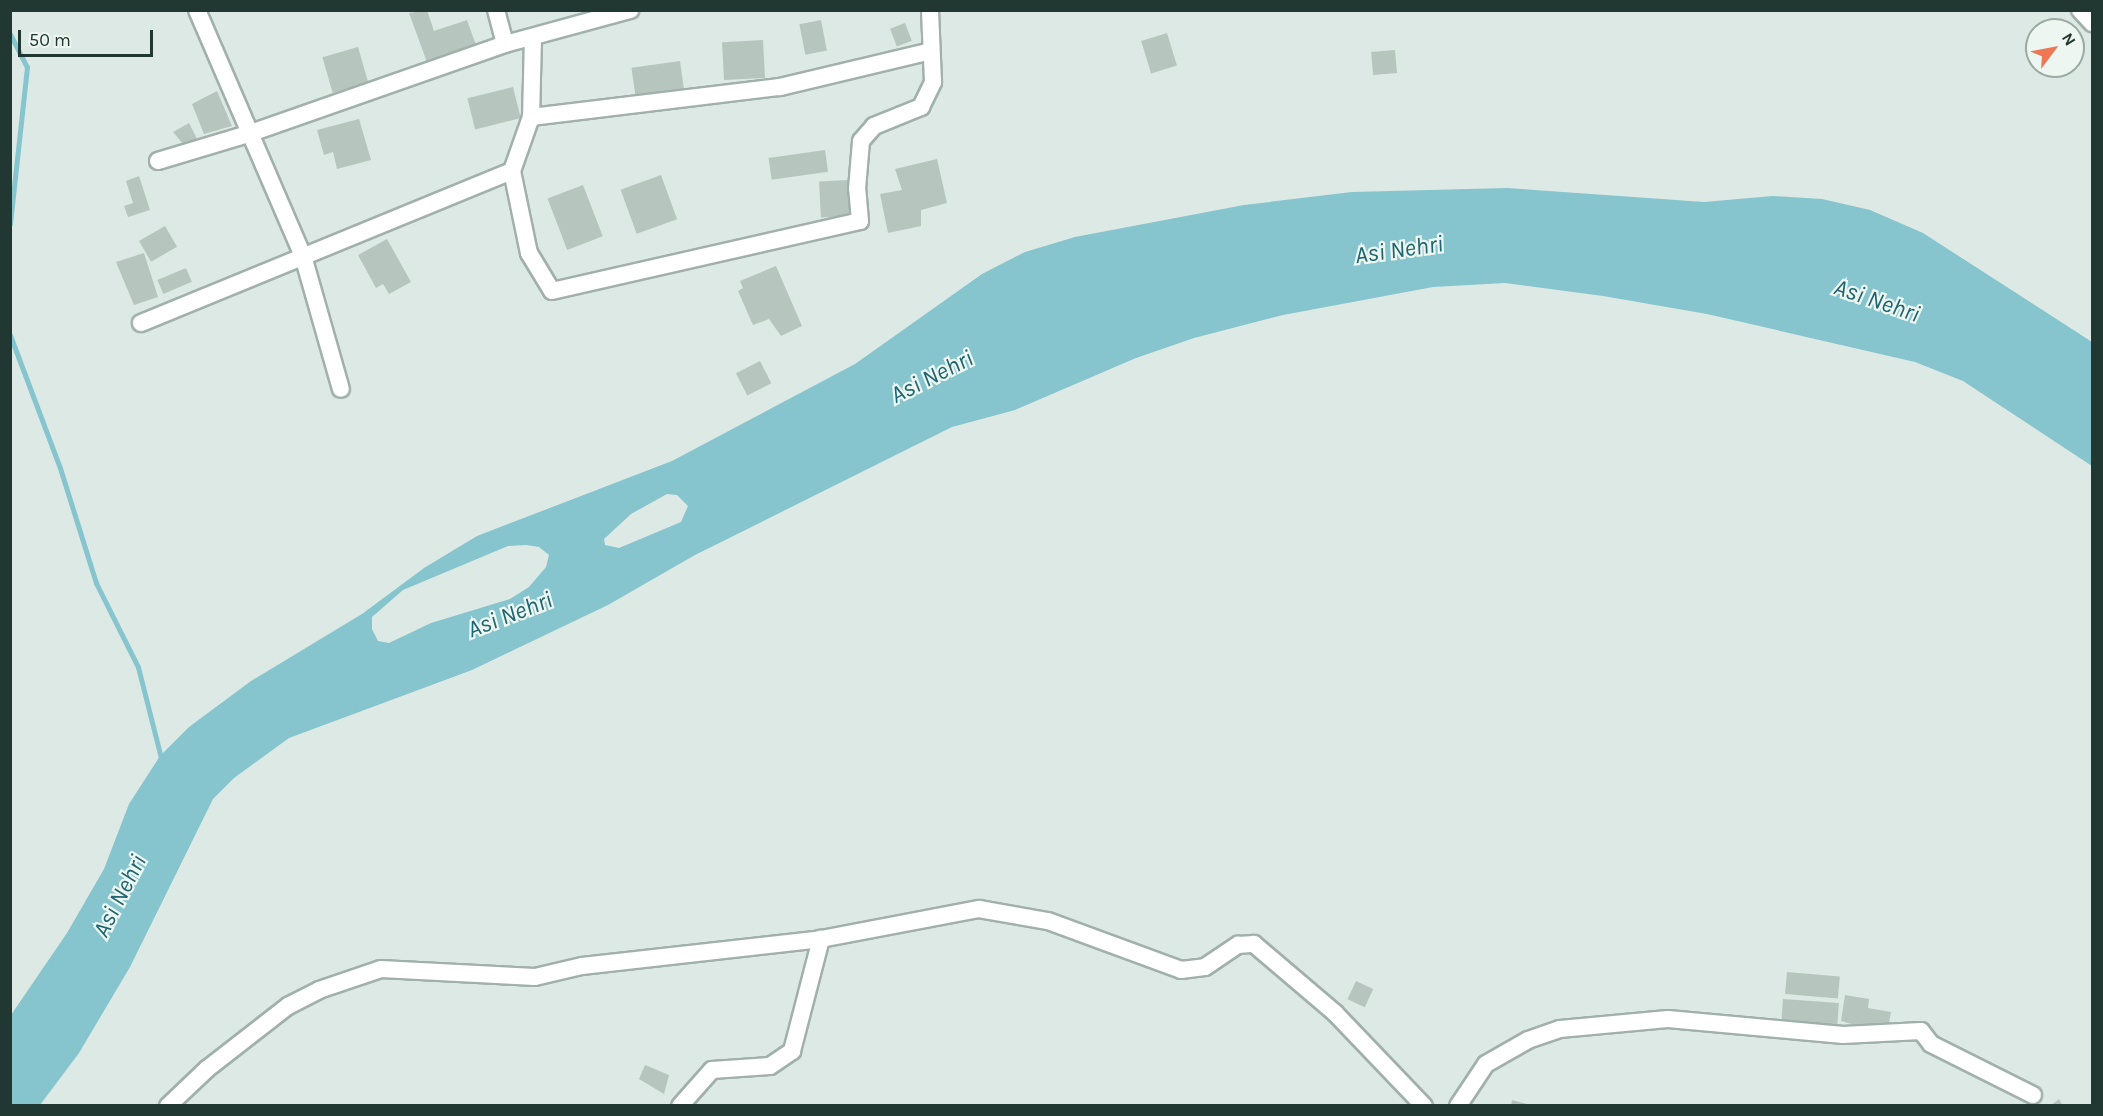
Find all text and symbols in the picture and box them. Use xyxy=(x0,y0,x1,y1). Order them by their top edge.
scale bar xyxy=(21,18,156,56)
north arrow xyxy=(2025,18,2085,78)
text: 50 m xyxy=(29,29,71,51)
text: N xyxy=(2058,29,2080,49)
water label: Asi Nehri xyxy=(1353,230,1445,270)
water label: Asi Nehri xyxy=(1830,273,1924,329)
water label: Asi Nehri xyxy=(886,344,978,410)
water label: Asi Nehri xyxy=(463,586,557,644)
water label: Asi Nehri xyxy=(87,850,153,942)

